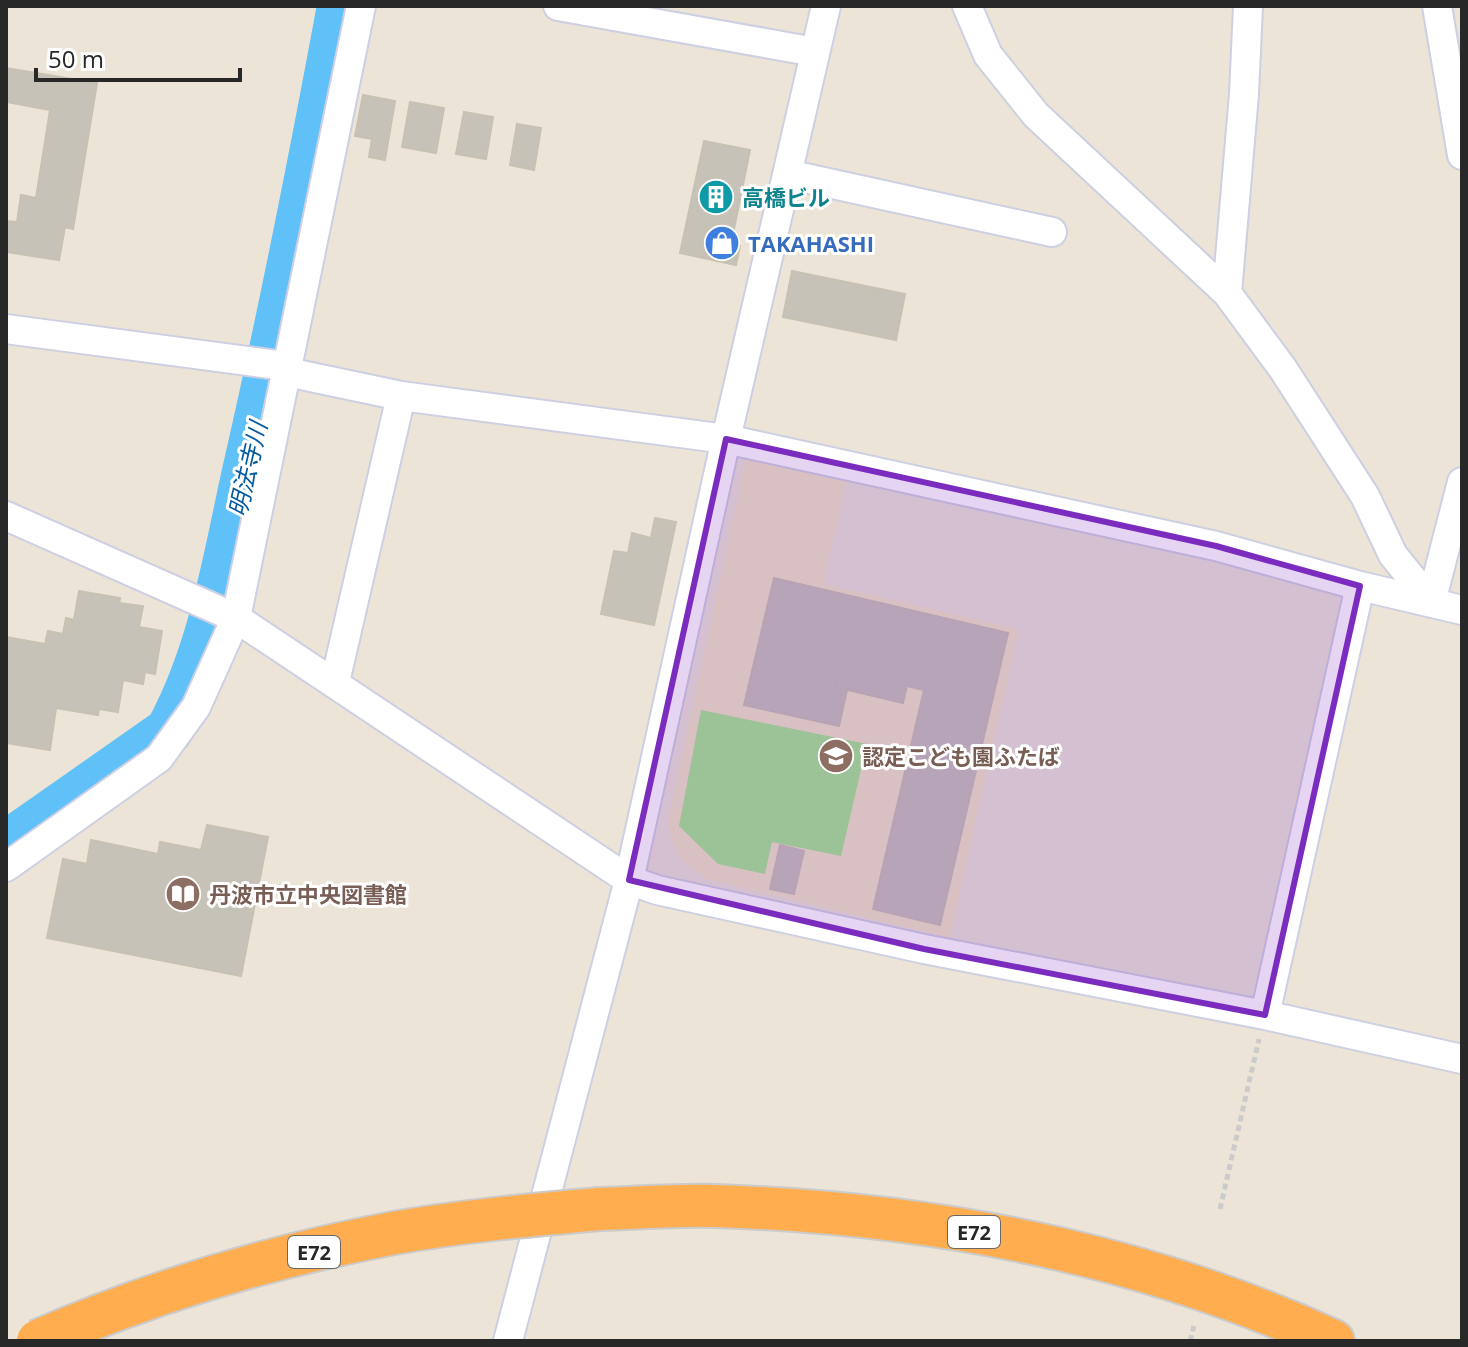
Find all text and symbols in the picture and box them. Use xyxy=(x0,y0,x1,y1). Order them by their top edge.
scale bar xyxy=(36,32,240,82)
text: 50 m xyxy=(48,42,104,75)
building icon: 高橋ビル xyxy=(697,178,735,216)
place label: 高橋ビル xyxy=(742,182,830,212)
shop icon: TAKAHASHI xyxy=(703,224,741,262)
place label: TAKAHASHI xyxy=(748,228,874,258)
water label: 明法寺川 xyxy=(220,416,275,519)
school or university icon: 認定こども園ふたば xyxy=(817,737,855,775)
place label: 認定こども園ふたば xyxy=(862,741,1060,771)
library icon: 丹波市立中央図書館 xyxy=(164,875,202,913)
place label: 丹波市立中央図書館 xyxy=(209,879,407,909)
road number: E72 xyxy=(948,1216,1000,1248)
road number: E72 xyxy=(288,1236,340,1268)

